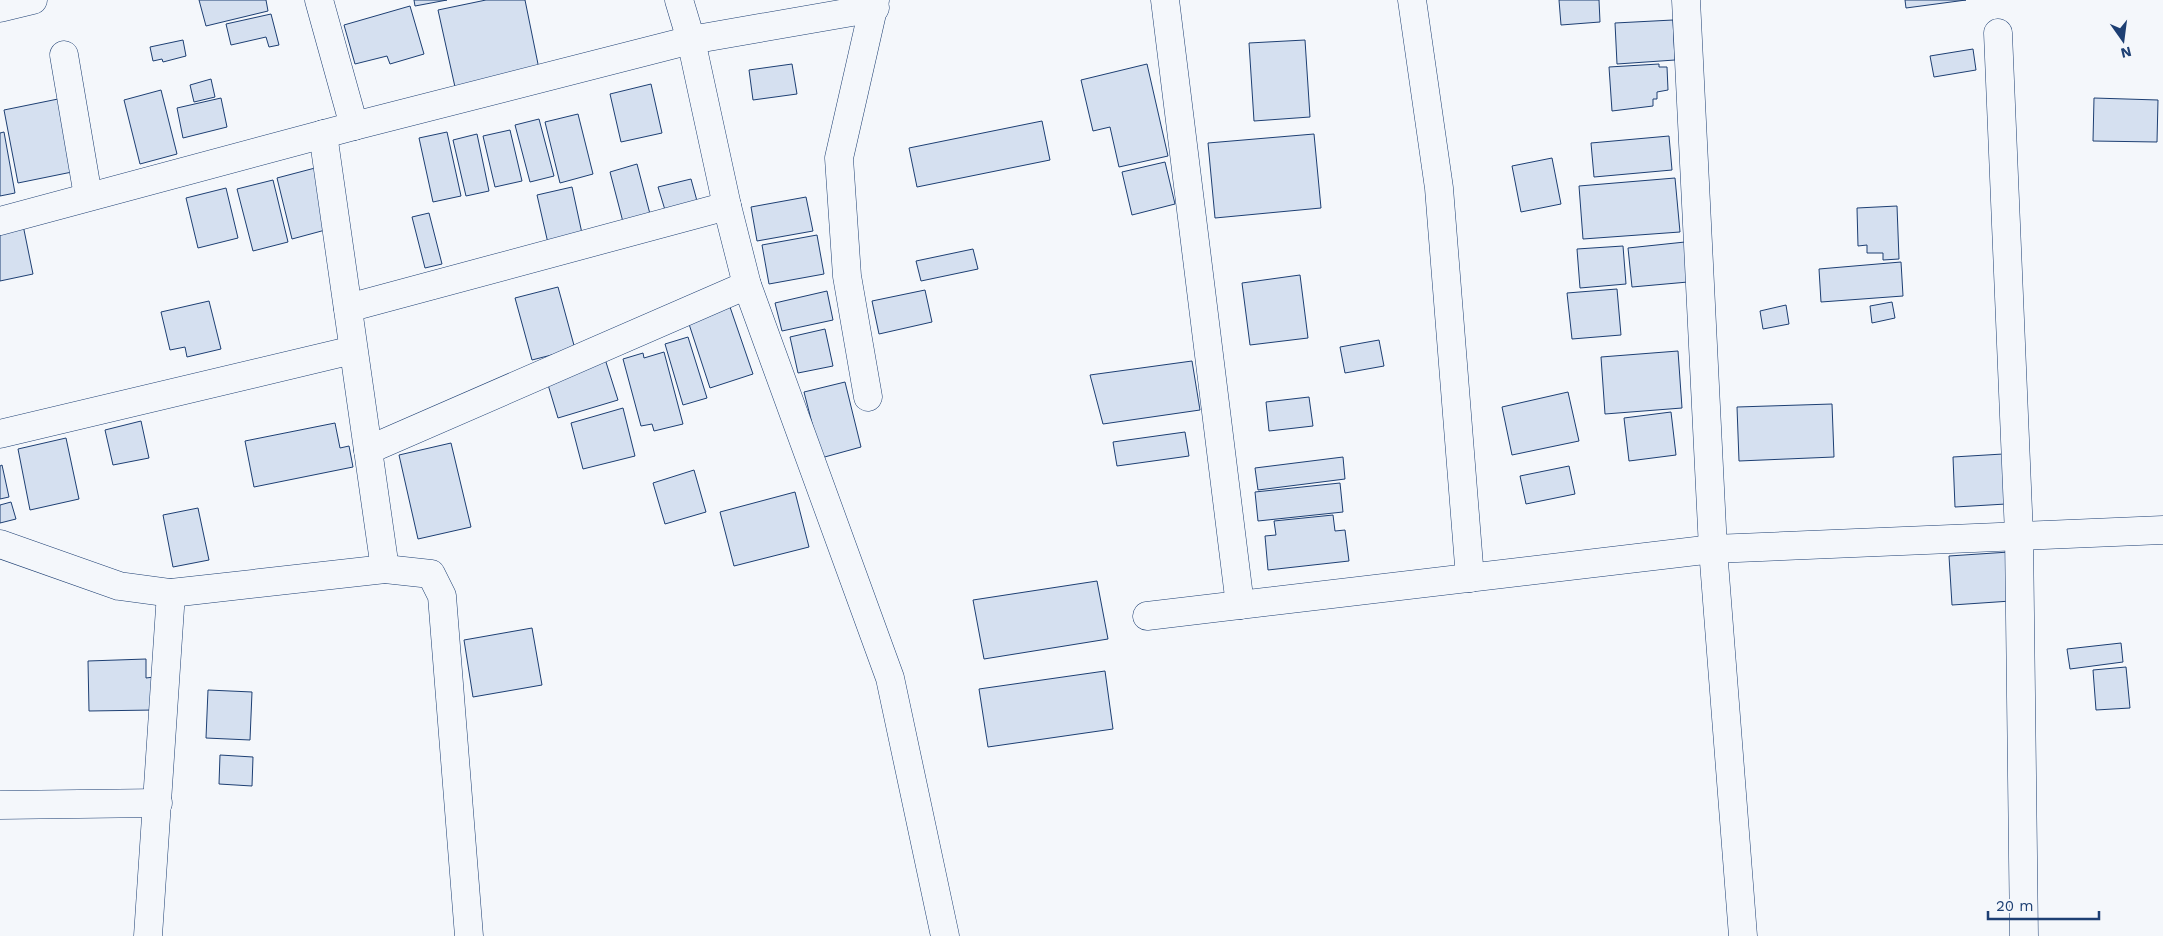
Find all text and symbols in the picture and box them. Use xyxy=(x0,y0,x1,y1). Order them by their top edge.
north arrow xyxy=(2098,15,2148,65)
text: N xyxy=(2119,44,2133,62)
scale bar xyxy=(1988,888,2099,920)
text: 20 m xyxy=(1996,897,2034,915)

